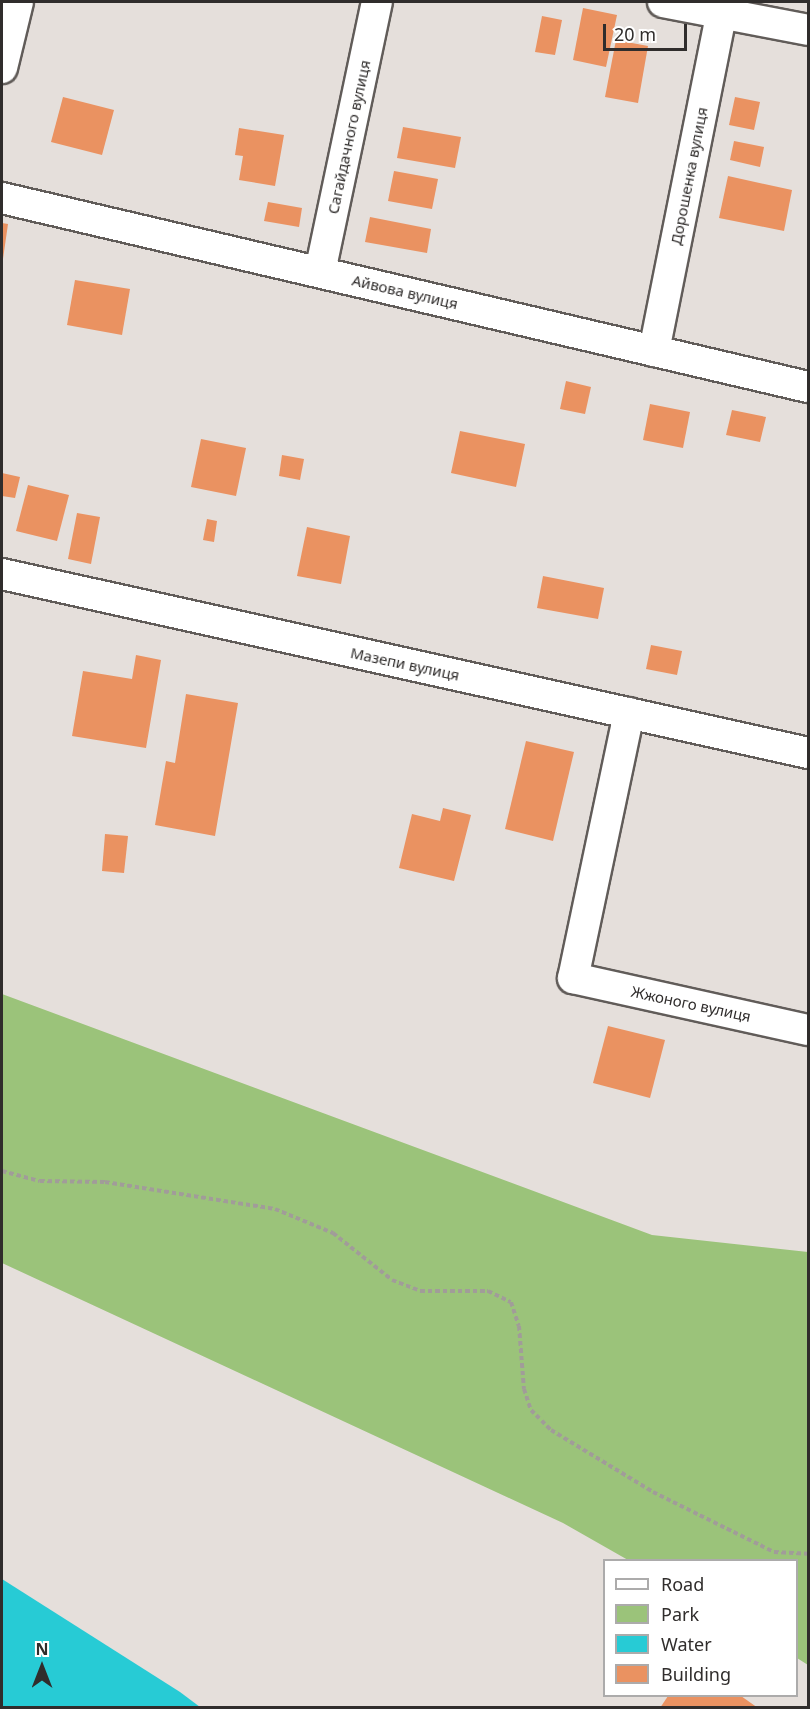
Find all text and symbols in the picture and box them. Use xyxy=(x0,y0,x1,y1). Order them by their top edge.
scale bar xyxy=(606,12,690,50)
text: 20 m xyxy=(614,22,656,46)
street label: Сагайдачного вулиця xyxy=(324,58,374,216)
street label: Дорошенка вулиця xyxy=(667,106,711,246)
street label: Айвова вулиця xyxy=(350,271,460,313)
street label: Мазепи вулиця xyxy=(349,644,461,684)
street label: Жжоного вулиця xyxy=(629,983,753,1025)
legend xyxy=(603,1559,798,1697)
text: Road xyxy=(661,1572,704,1596)
text: Park xyxy=(661,1602,699,1626)
text: Water xyxy=(661,1632,712,1656)
north arrow xyxy=(12,1637,72,1697)
text: N xyxy=(35,1638,49,1660)
text: Building xyxy=(661,1662,731,1686)

